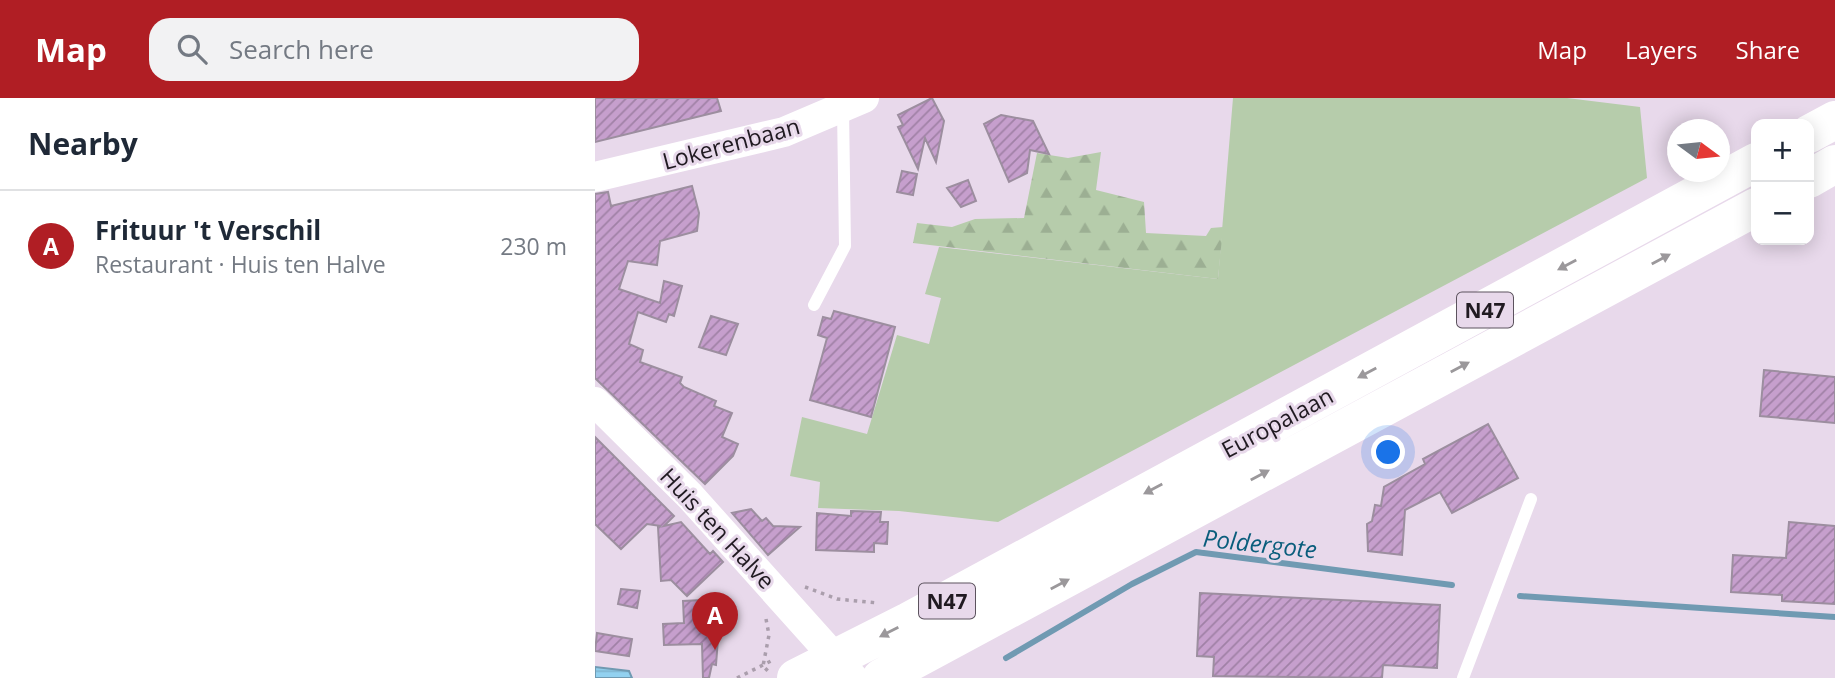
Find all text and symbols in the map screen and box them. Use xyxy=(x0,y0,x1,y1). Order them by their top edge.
search box xyxy=(149,18,639,81)
text: Map xyxy=(35,27,107,72)
icon: search xyxy=(173,30,211,68)
text: Search here xyxy=(229,31,374,67)
text: Map xyxy=(1537,33,1587,66)
text: Layers xyxy=(1625,33,1698,66)
text: Share xyxy=(1736,33,1800,66)
street label: Lokerenbaan xyxy=(659,109,803,177)
north arrow xyxy=(1667,119,1730,182)
map controls xyxy=(1751,119,1814,245)
button: + xyxy=(1751,119,1814,182)
text: Nearby xyxy=(28,123,138,164)
button: − xyxy=(1751,182,1814,245)
text: Frituur 't Verschil xyxy=(95,212,321,248)
text: A xyxy=(43,230,59,262)
text: 230 m xyxy=(500,230,567,262)
text: Restaurant · Huis ten Halve xyxy=(95,248,386,280)
one-way arrow xyxy=(1651,253,1670,265)
one-way arrow xyxy=(1557,259,1577,271)
road number: N47 xyxy=(1457,292,1513,328)
one-way arrow xyxy=(1451,361,1470,373)
one-way arrow xyxy=(1357,368,1377,379)
street label: Europalaan xyxy=(1215,379,1339,465)
your location xyxy=(1371,435,1405,469)
street label: Huis ten Halve xyxy=(653,460,783,596)
one-way arrow xyxy=(1251,470,1271,482)
one-way arrow xyxy=(1143,484,1163,495)
water label: Poldergote xyxy=(1201,521,1319,565)
one-way arrow xyxy=(1051,578,1070,590)
road number: N47 xyxy=(919,584,975,618)
pin: A xyxy=(692,592,738,650)
one-way arrow xyxy=(879,626,899,638)

